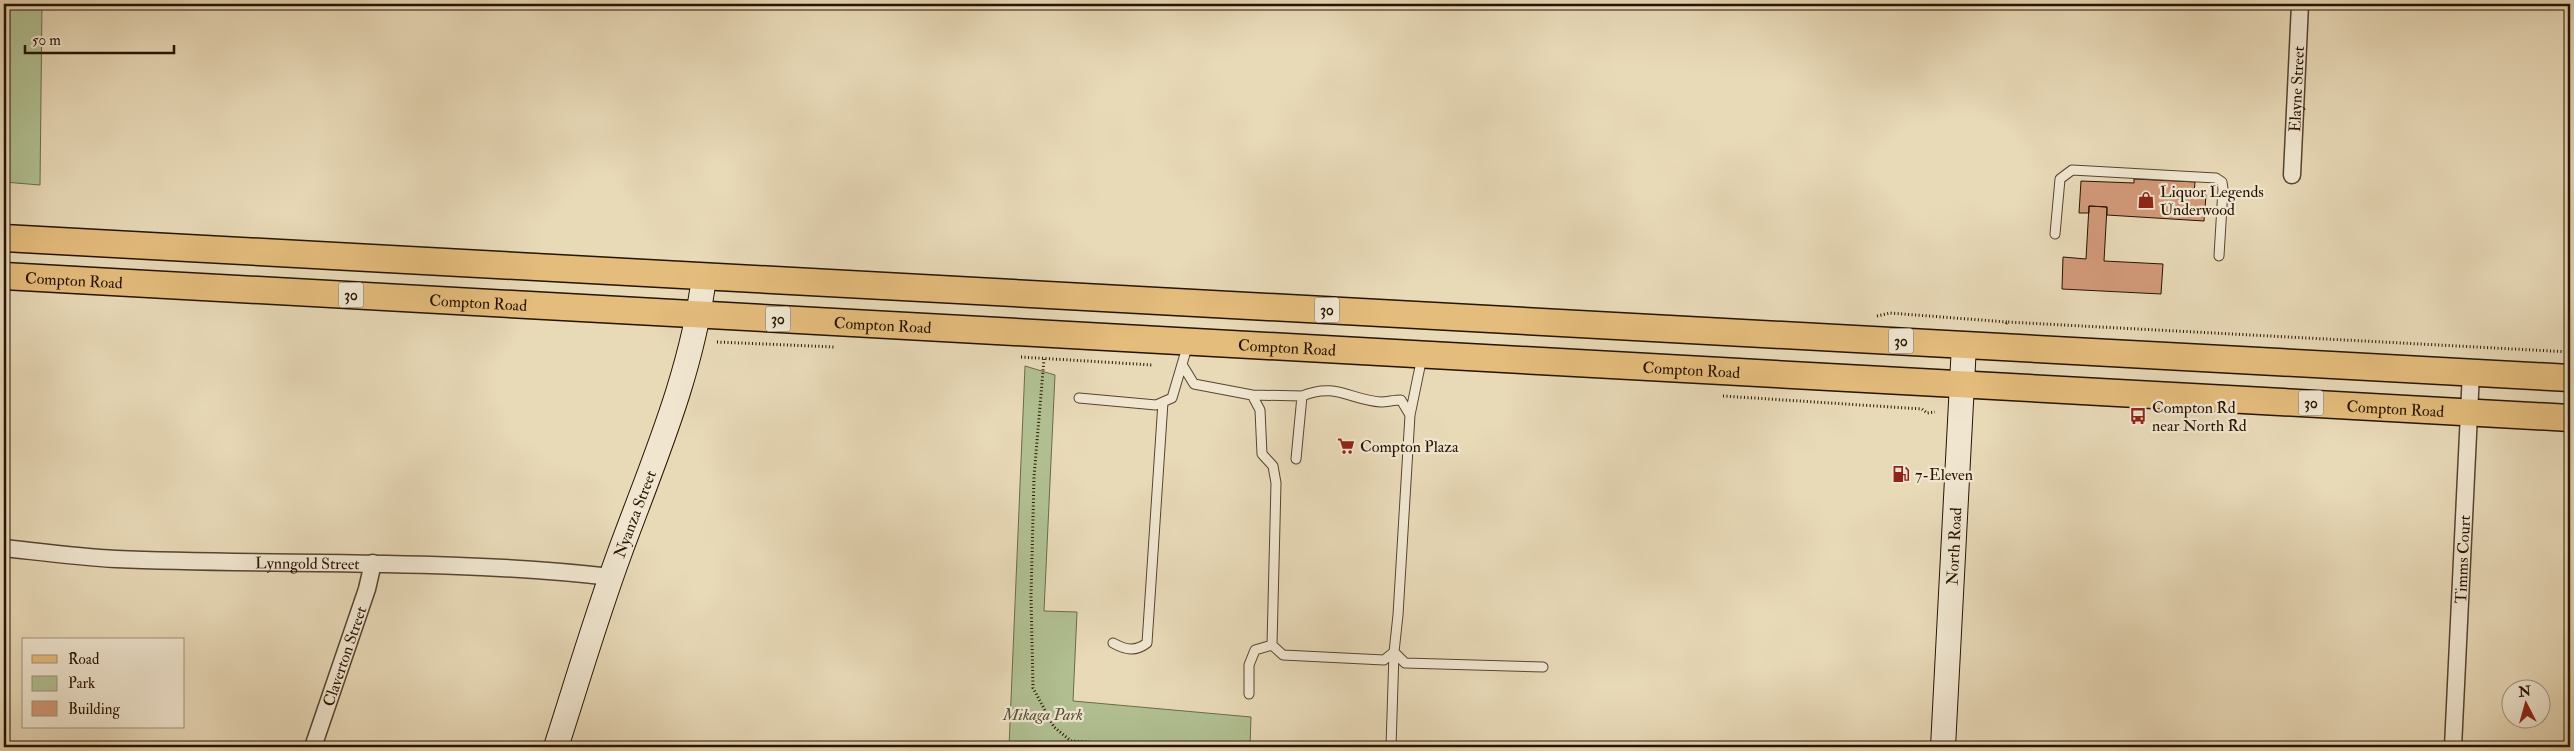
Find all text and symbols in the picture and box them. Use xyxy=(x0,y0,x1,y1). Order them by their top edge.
scale bar xyxy=(25,22,174,54)
text: 50 m xyxy=(32,31,61,50)
street label: Elayne Street xyxy=(2285,46,2309,133)
place label: Liquor Legends Underwood xyxy=(2160,182,2264,220)
shop icon: Liquor Legends Underwood xyxy=(2136,190,2156,210)
street label: Compton Road xyxy=(24,268,123,294)
road number: 30 xyxy=(338,282,364,308)
street label: Compton Road xyxy=(429,291,528,316)
road number: 30 xyxy=(1314,298,1340,322)
road number: 30 xyxy=(766,306,790,332)
street label: Compton Road xyxy=(833,313,932,338)
road number: 30 xyxy=(1888,328,1914,354)
street label: Compton Road xyxy=(1238,335,1336,361)
street label: Compton Road xyxy=(1642,358,1741,383)
road number: 30 xyxy=(2298,390,2324,416)
street label: Compton Road xyxy=(2346,397,2445,422)
place label: Compton Rd near North Rd xyxy=(2152,398,2247,436)
bus stop icon: Compton Rd near North Rd xyxy=(2128,406,2148,426)
supermarket icon: Compton Plaza xyxy=(1336,436,1356,456)
place label: Compton Plaza xyxy=(1360,437,1459,458)
fuel station icon: 7-Eleven xyxy=(1891,464,1911,484)
place label: 7-Eleven xyxy=(1915,465,1973,485)
street label: Nyanza Street xyxy=(610,468,661,561)
street label: North Road xyxy=(1942,507,1967,586)
street label: Timms Court xyxy=(2451,515,2475,604)
street label: Lynngold Street xyxy=(255,553,360,574)
street label: Claverton Street xyxy=(319,604,371,709)
legend xyxy=(22,638,185,728)
text: Road xyxy=(68,650,100,669)
text: Park xyxy=(68,674,95,693)
north arrow xyxy=(2502,678,2552,728)
text: N xyxy=(2517,682,2532,701)
text: Building xyxy=(68,700,120,719)
park label: Mikaga Park xyxy=(1002,705,1083,725)

